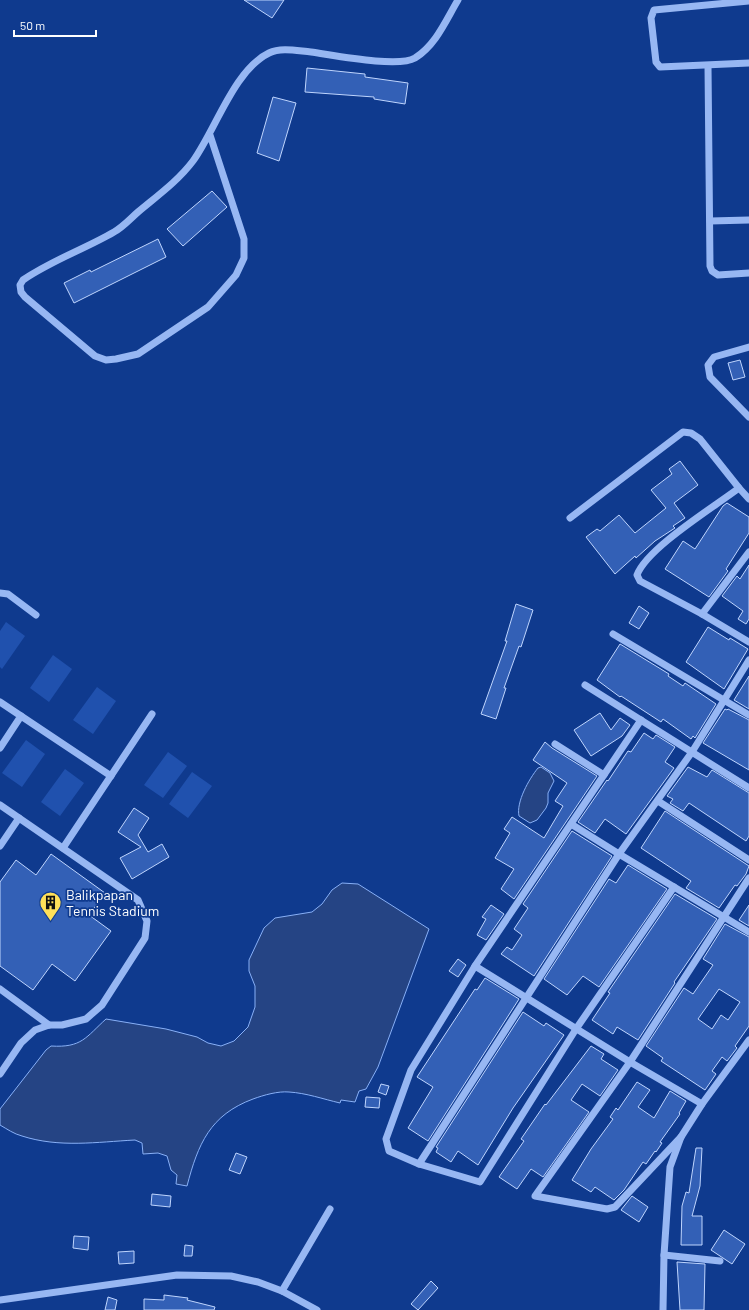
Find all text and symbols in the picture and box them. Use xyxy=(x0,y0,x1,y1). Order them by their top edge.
scale bar xyxy=(14,12,96,38)
text: 50 m xyxy=(20,18,45,32)
place label: Balikpapan Tennis Stadium xyxy=(66,886,159,919)
building icon: Balikpapan Tennis Stadium xyxy=(37,890,63,923)

